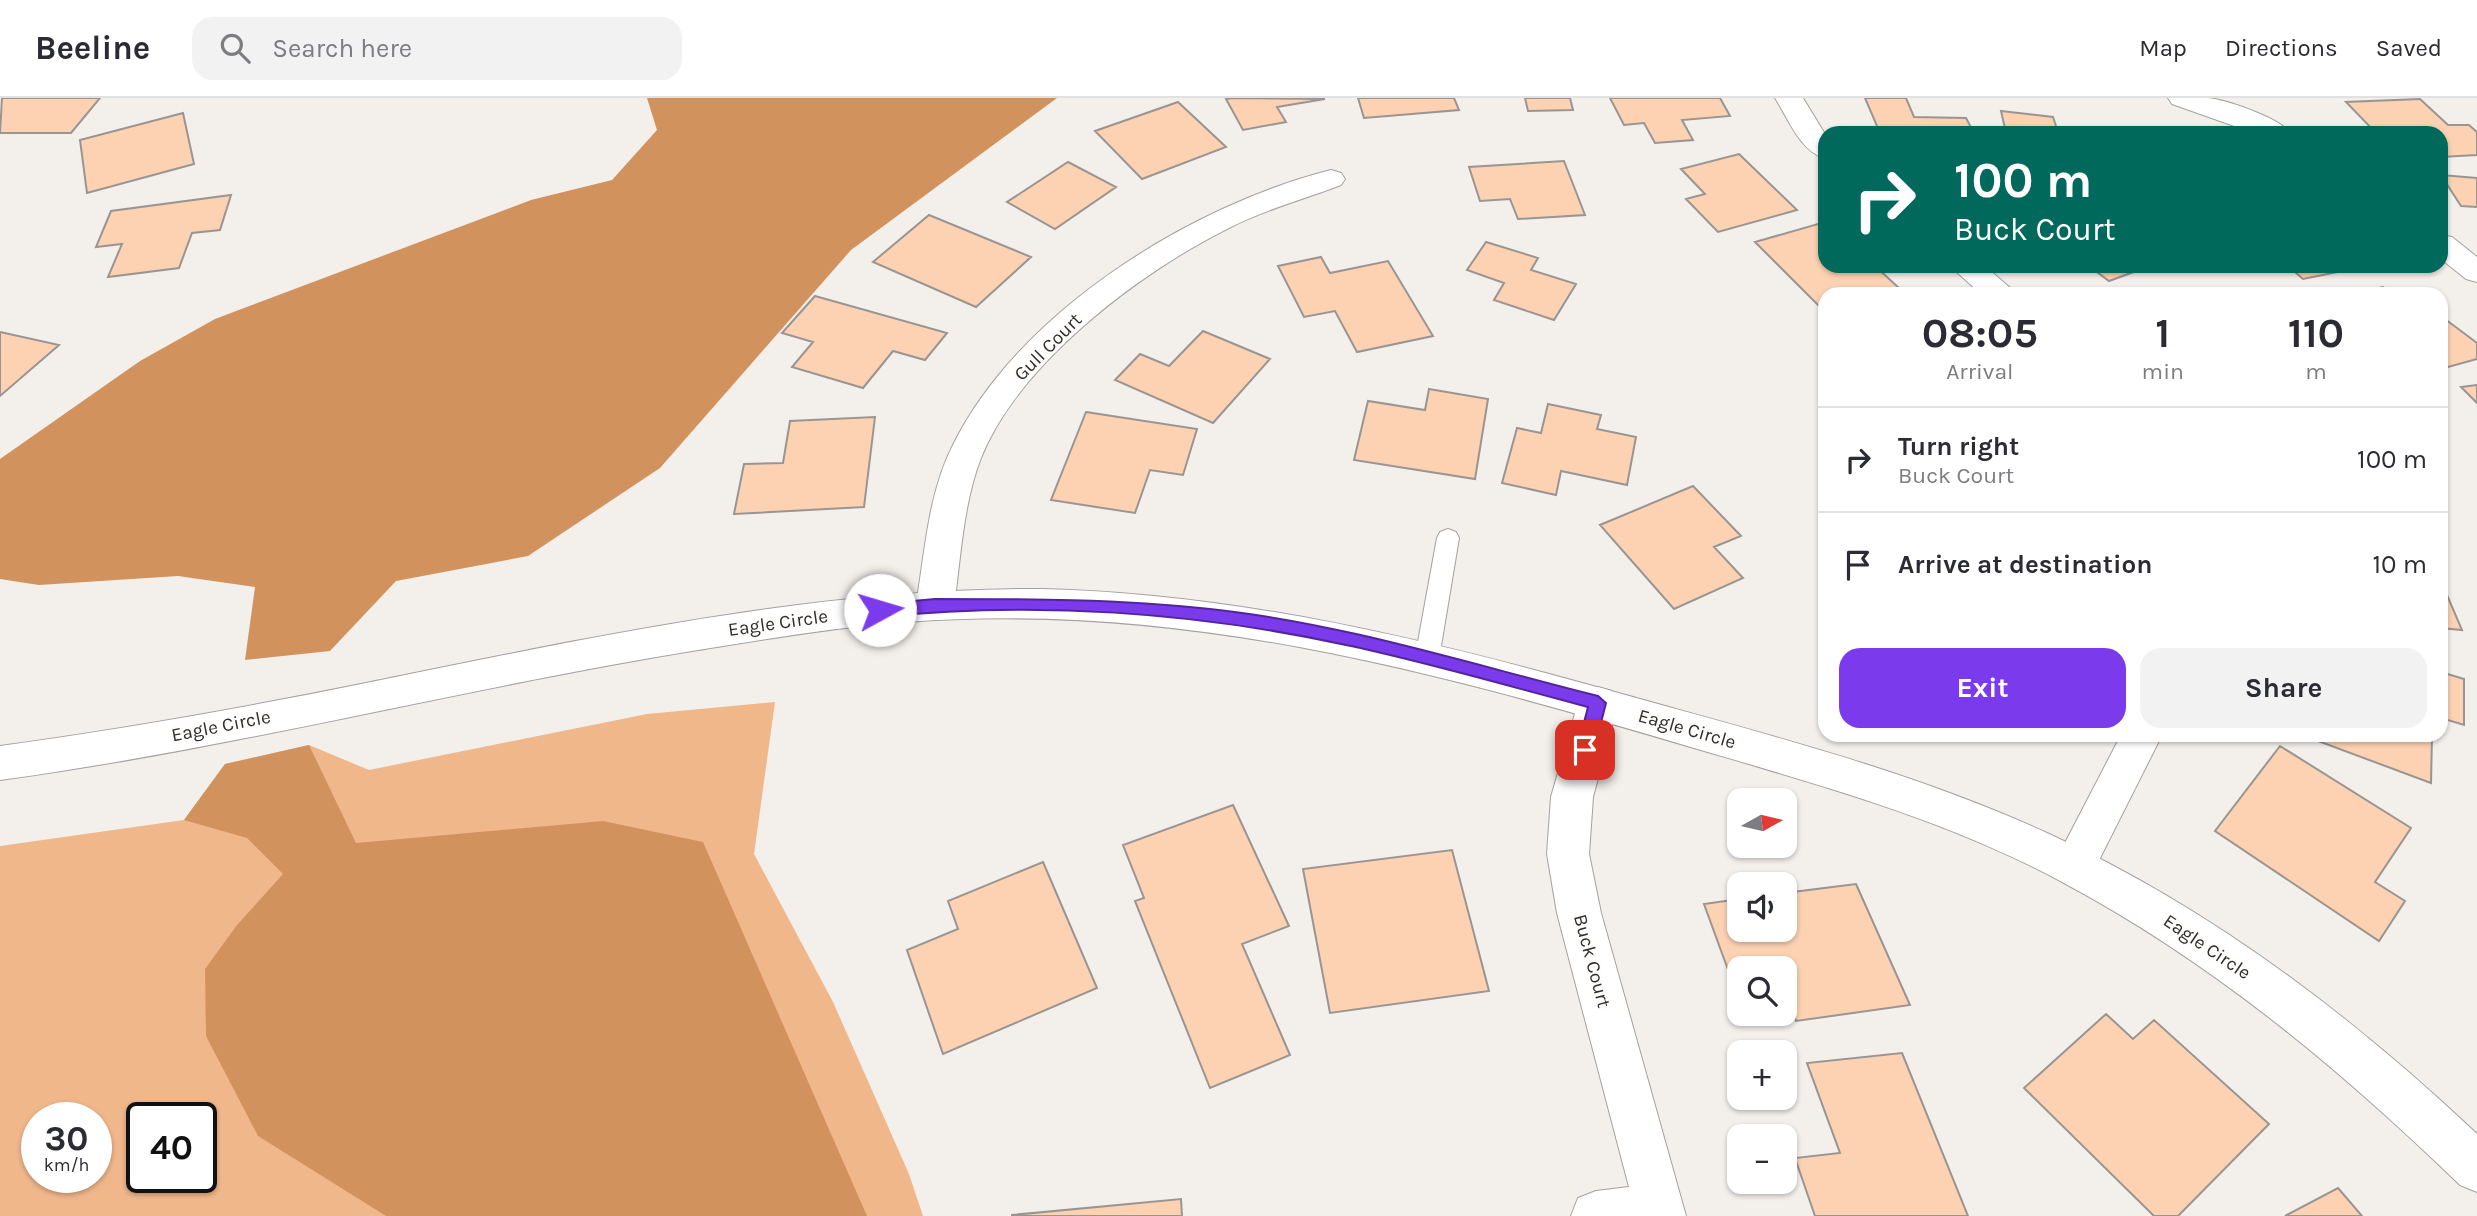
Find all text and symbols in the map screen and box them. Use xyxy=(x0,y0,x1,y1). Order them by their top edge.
search box xyxy=(192,17,682,80)
text: Beeline xyxy=(35,29,150,67)
icon: search xyxy=(216,29,254,67)
text: Search here xyxy=(272,33,412,64)
text: Map xyxy=(2139,34,2187,62)
text: Directions xyxy=(2225,34,2338,62)
text: Saved xyxy=(2376,34,2442,62)
text: 100 m xyxy=(1954,152,2092,209)
icon: right xyxy=(1839,154,1930,245)
text: Buck Court xyxy=(1954,211,2116,248)
text: 08:05 xyxy=(1922,308,2038,358)
text: 1 xyxy=(2155,308,2170,358)
text: 110 xyxy=(2288,308,2344,358)
street label: Gull Court xyxy=(1010,309,1086,385)
text: Arrival xyxy=(1946,358,2013,385)
text: min xyxy=(2142,358,2184,385)
text: m xyxy=(2305,358,2327,385)
text: Turn right xyxy=(1898,431,2019,462)
icon: right xyxy=(1839,441,1877,479)
text: 100 m xyxy=(2357,444,2427,475)
text: Buck Court xyxy=(1898,462,2014,489)
icon: arrive xyxy=(1839,546,1877,584)
text: Arrive at destination xyxy=(1898,549,2152,580)
text: 10 m xyxy=(2372,549,2427,580)
position arrow xyxy=(843,573,917,647)
street label: Eagle Circle xyxy=(727,605,829,641)
button: Exit xyxy=(1839,648,2126,728)
button: Share xyxy=(2140,648,2427,728)
street label: Eagle Circle xyxy=(1636,705,1738,753)
street label: Eagle Circle xyxy=(170,706,272,746)
pin xyxy=(1555,720,1615,780)
icon: arrive xyxy=(1566,731,1604,769)
north arrow xyxy=(1727,788,1797,858)
map controls xyxy=(1727,788,1797,1194)
button: sound xyxy=(1727,872,1797,942)
street label: Eagle Circle xyxy=(2159,910,2255,984)
street label: Buck Court xyxy=(1569,912,1615,1010)
button: search xyxy=(1727,956,1797,1026)
button: + xyxy=(1727,1040,1797,1110)
speed limit sign: 40 xyxy=(126,1102,217,1193)
text: 30 xyxy=(45,1118,88,1159)
button: − xyxy=(1727,1124,1797,1194)
text: km/h xyxy=(44,1154,89,1176)

